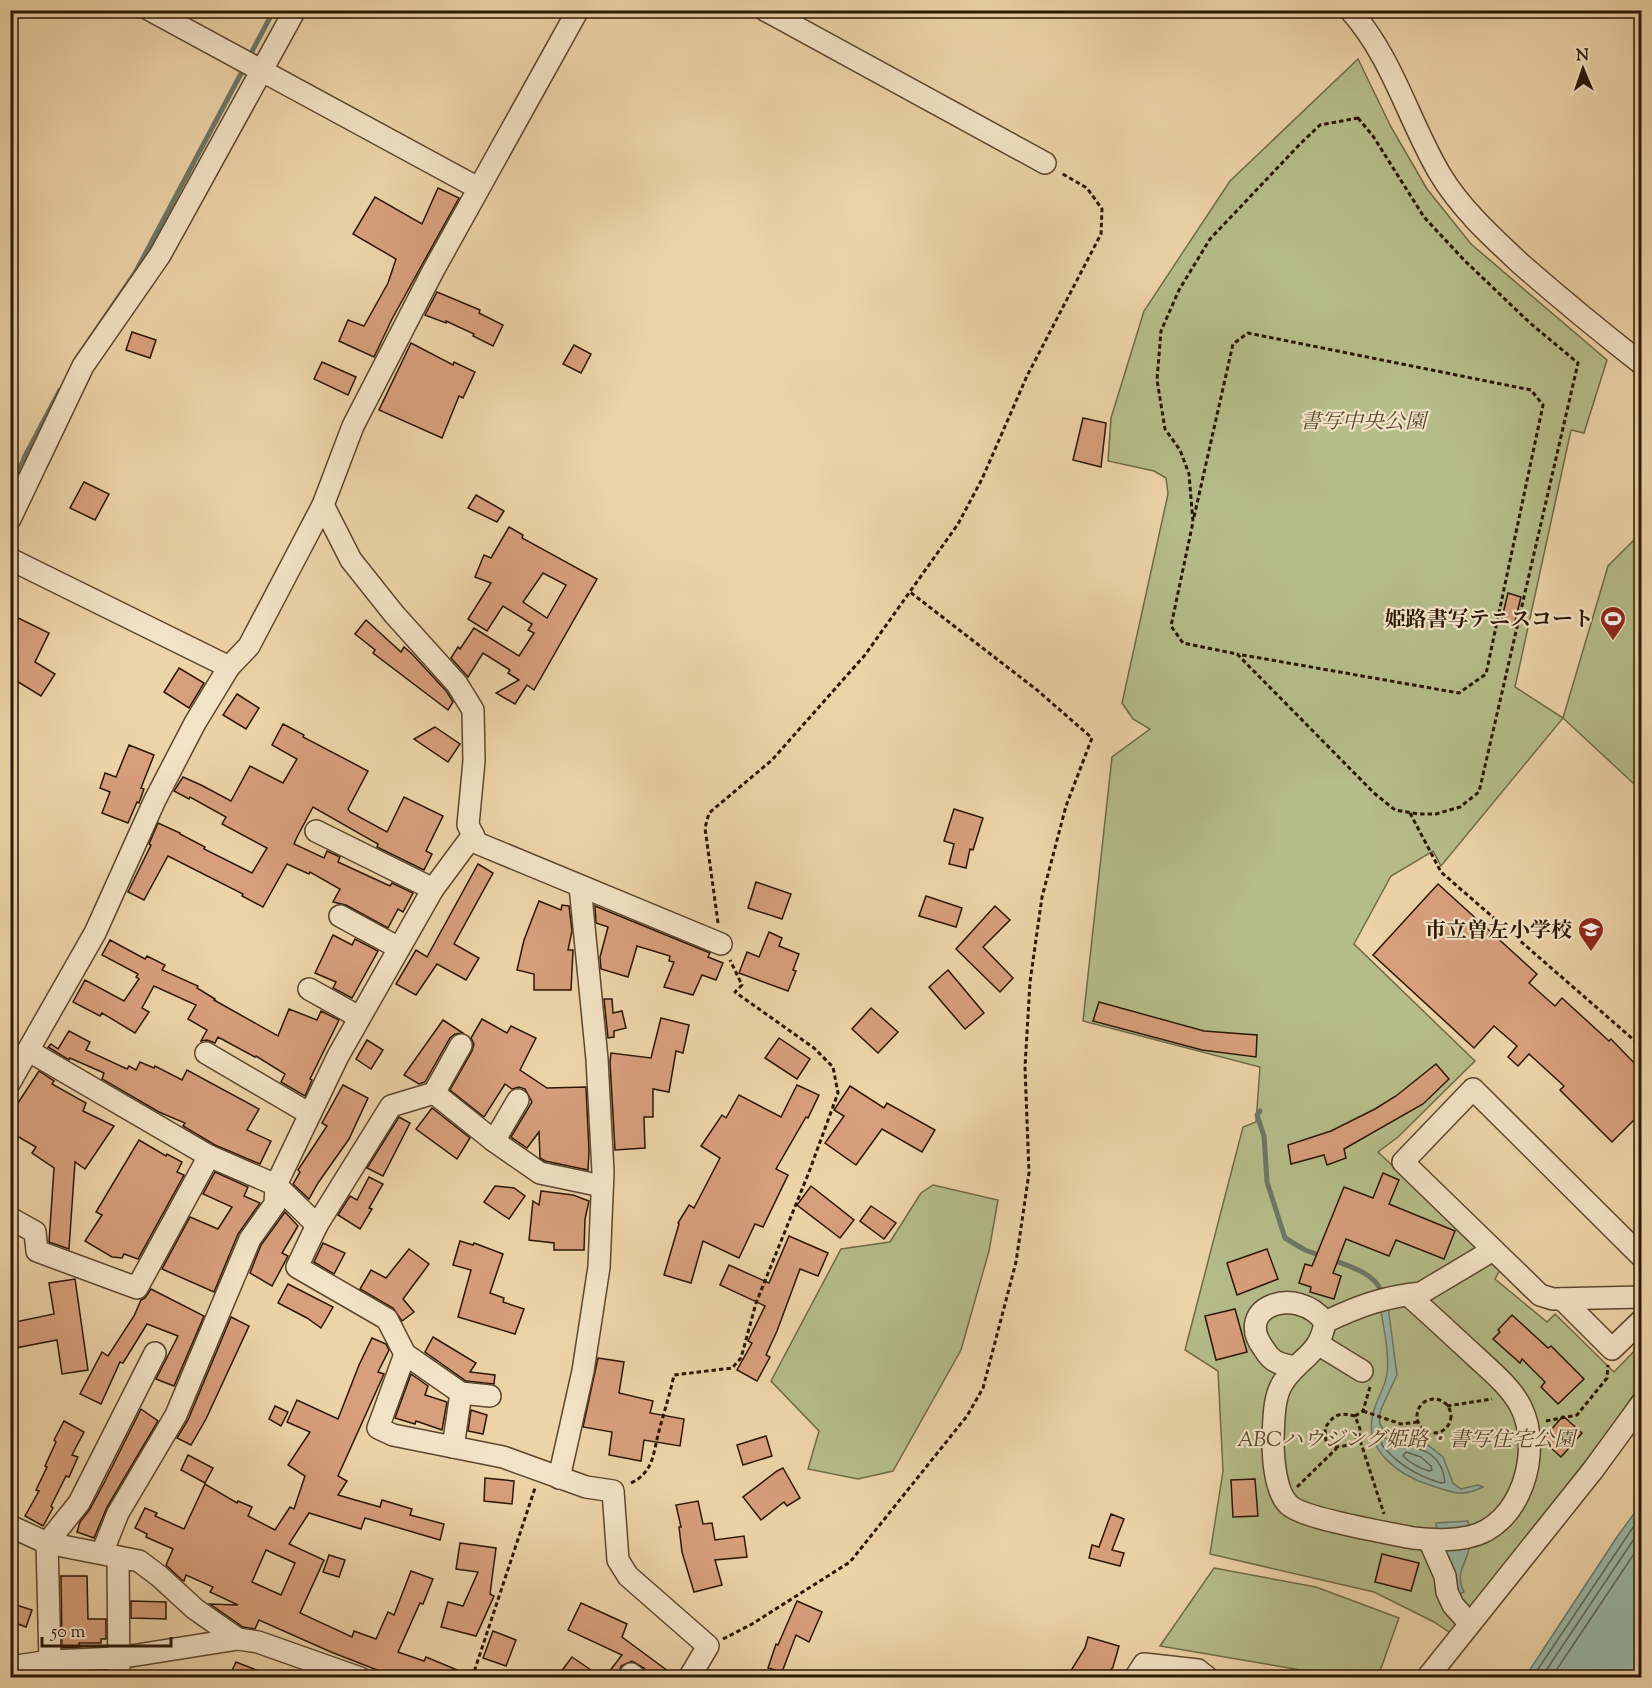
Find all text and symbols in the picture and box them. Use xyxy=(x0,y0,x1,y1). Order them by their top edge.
north arrow xyxy=(1553,39,1613,99)
text: N xyxy=(1576,45,1590,68)
park label: 書写中央公園 xyxy=(1300,408,1429,438)
sports icon: 姫路書写テニスコート xyxy=(1598,604,1628,642)
place label: 姫路書写テニスコート xyxy=(1385,606,1594,636)
school or university icon: 市立曽左小学校 xyxy=(1576,915,1606,953)
place label: 市立曽左小学校 xyxy=(1425,917,1572,947)
park label: ABCハウジング姫路・書写住宅公園 xyxy=(1237,1426,1578,1456)
scale bar xyxy=(42,1610,171,1648)
text: 50 m xyxy=(50,1620,86,1646)

